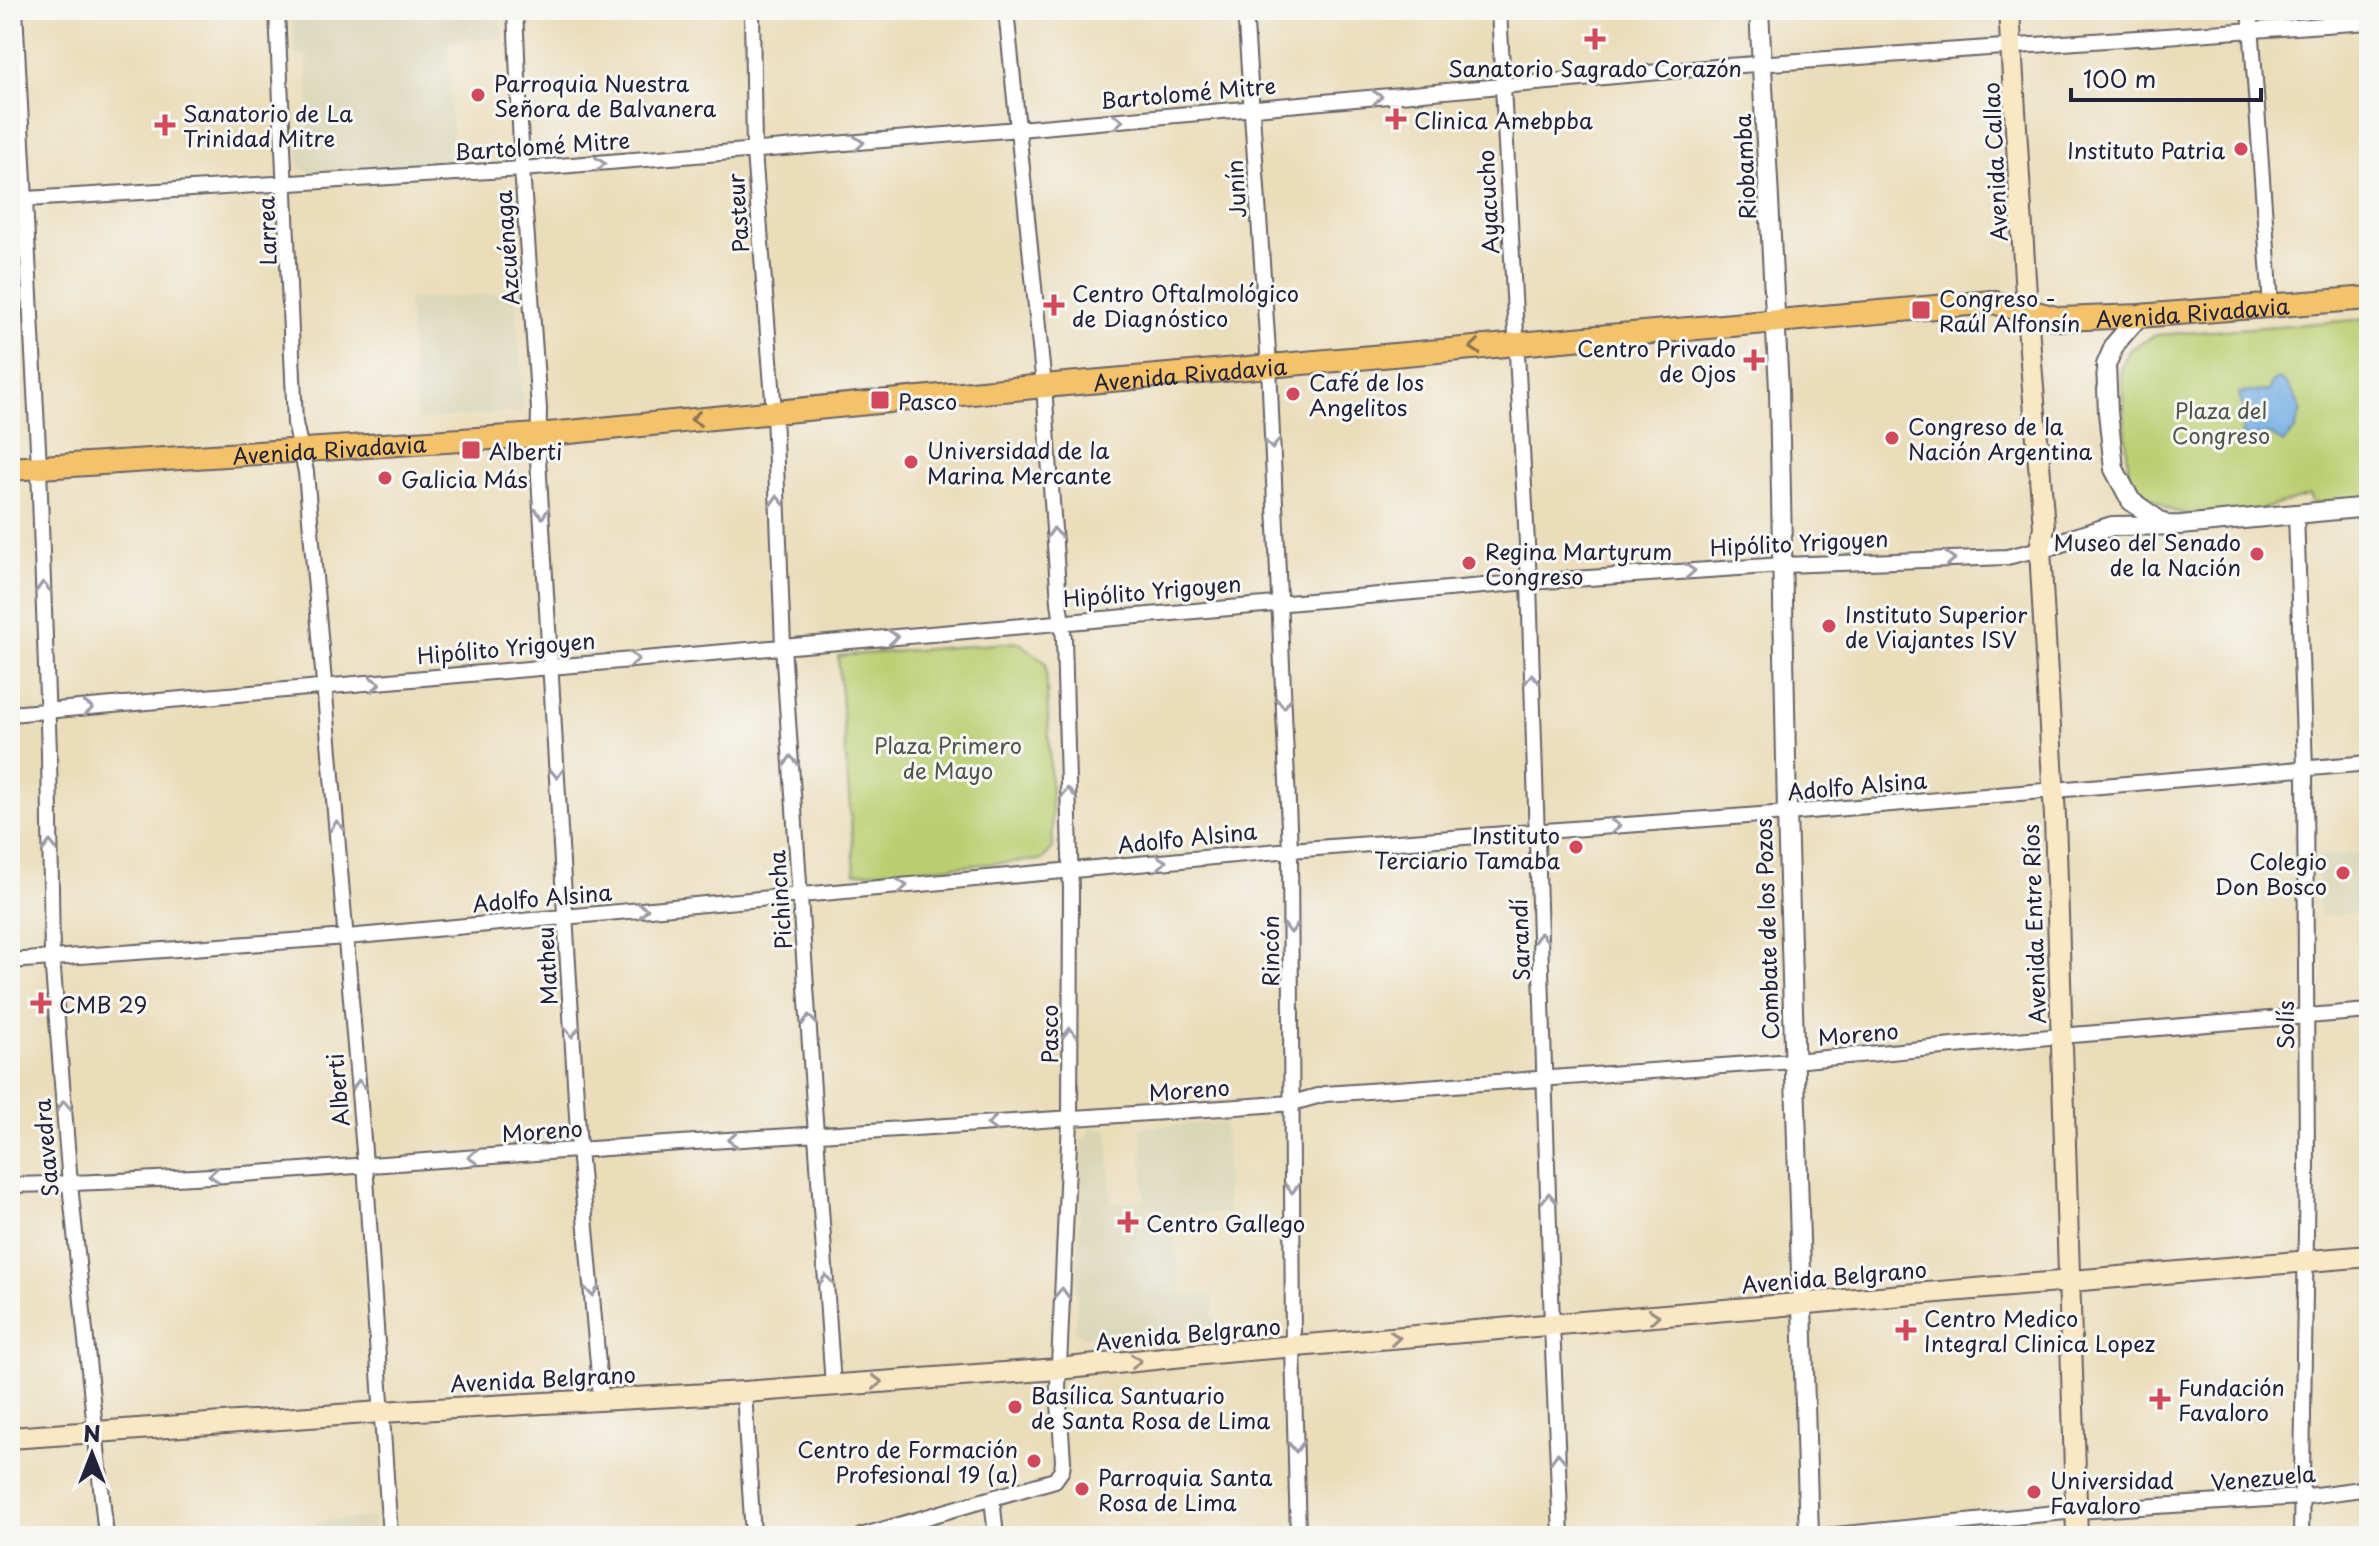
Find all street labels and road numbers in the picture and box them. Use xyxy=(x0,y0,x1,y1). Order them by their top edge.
street label: Bartolomé Mitre xyxy=(1099,68,1277,116)
street label: Avenida Callao xyxy=(1973,82,2015,242)
street label: Riobamba xyxy=(1725,113,1763,221)
street label: Bartolomé Mitre xyxy=(453,122,631,168)
street label: Ayacucho xyxy=(1468,149,1506,255)
street label: Junín xyxy=(1216,159,1254,219)
street label: Pasteur xyxy=(718,171,756,254)
street label: Azcuénaga xyxy=(486,189,526,307)
street label: Larrea xyxy=(248,196,284,266)
street label: Avenida Rivadavia xyxy=(2095,288,2291,334)
street label: Avenida Rivadavia xyxy=(1092,348,1288,398)
street label: Avenida Rivadavia xyxy=(231,426,427,471)
street label: Hipólito Yrigoyen xyxy=(1709,521,1889,563)
street label: Hipólito Yrigoyen xyxy=(1062,566,1242,614)
street label: Hipólito Yrigoyen xyxy=(416,623,596,671)
street label: Adolfo Alsina xyxy=(1786,762,1928,808)
street label: Adolfo Alsina xyxy=(1116,813,1258,861)
street label: Combate de los Pozos xyxy=(1746,818,1786,1040)
street label: Avenida Entre Ríos xyxy=(2013,824,2053,1024)
street label: Pichincha xyxy=(759,849,799,951)
street label: Adolfo Alsina xyxy=(471,874,613,920)
street label: Sarandí xyxy=(1501,898,1537,982)
street label: Rincón xyxy=(1253,915,1286,987)
street label: Matheu xyxy=(527,926,565,1006)
street label: Solís xyxy=(2268,1000,2301,1050)
street label: Pasco xyxy=(1032,1004,1065,1064)
street label: Moreno xyxy=(1816,1013,1900,1053)
street label: Alberti xyxy=(317,1052,357,1128)
street label: Moreno xyxy=(1147,1070,1231,1108)
street label: Saavedra xyxy=(24,1098,66,1198)
street label: Moreno xyxy=(500,1111,584,1149)
street label: Avenida Belgrano xyxy=(1740,1251,1928,1301)
street label: Avenida Belgrano xyxy=(1094,1308,1282,1358)
street label: Avenida Belgrano xyxy=(449,1357,637,1399)
street label: Venezuela xyxy=(2209,1456,2317,1498)

